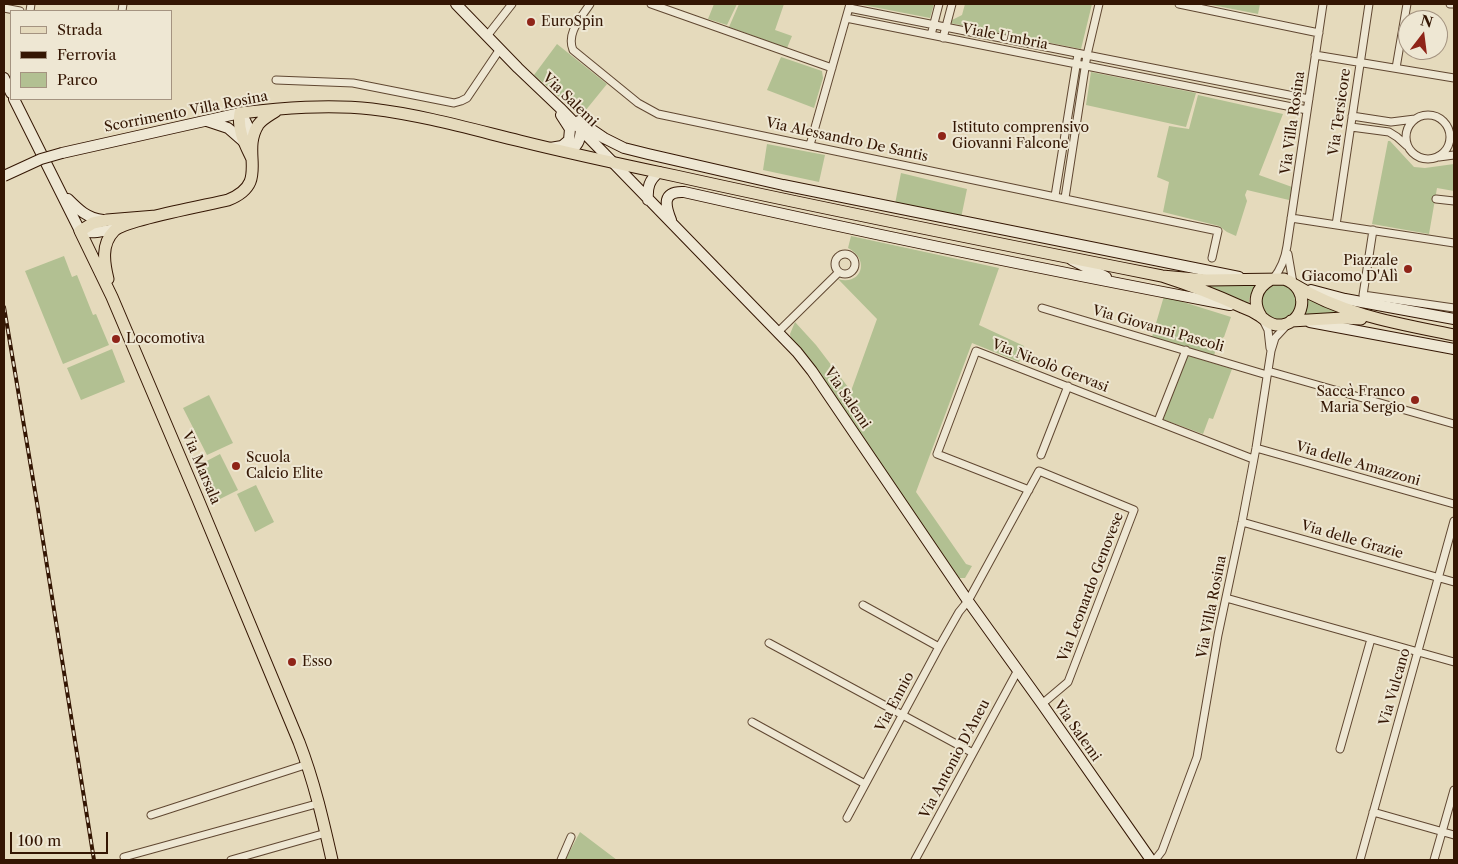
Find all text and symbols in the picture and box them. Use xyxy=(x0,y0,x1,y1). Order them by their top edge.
legend xyxy=(10,10,172,100)
north arrow xyxy=(1398,10,1448,60)
text: N xyxy=(1418,11,1435,32)
place label: EuroSpin xyxy=(541,14,604,30)
marker: EuroSpin xyxy=(525,16,537,28)
text: Strada xyxy=(57,20,103,39)
street label: Viale Umbria xyxy=(961,20,1049,54)
text: Ferrovia xyxy=(57,45,116,64)
street label: Via Tersicore xyxy=(1326,67,1354,157)
street label: Via Salemi xyxy=(539,69,601,131)
text: Parco xyxy=(57,70,98,89)
street label: Via Villa Rosina xyxy=(1277,70,1309,176)
street label: Scorrimento Villa Rosina xyxy=(103,88,269,136)
street label: Via Alessandro De Santis xyxy=(764,115,930,165)
place label: Istituto comprensivo Giovanni Falcone xyxy=(952,120,1089,152)
marker: Istituto comprensivo Giovanni Falcone xyxy=(936,130,948,142)
place label: Piazzale Giacomo D'Alì xyxy=(1301,253,1398,286)
marker: Piazzale Giacomo D'Alì xyxy=(1402,263,1414,275)
street label: Via Giovanni Pascoli xyxy=(1090,302,1226,356)
place label: Locomotiva xyxy=(126,331,205,347)
marker: Locomotiva xyxy=(110,333,122,345)
street label: Via Nicolò Gervasi xyxy=(989,336,1111,396)
street label: Via Salemi xyxy=(820,364,874,432)
place label: Saccà Franco Maria Sergio xyxy=(1317,384,1405,417)
marker: Saccà Franco Maria Sergio xyxy=(1409,394,1421,406)
street label: Via Marsala xyxy=(178,429,224,507)
street label: Via delle Amazzoni xyxy=(1294,438,1422,490)
place label: Scuola Calcio Elite xyxy=(246,450,323,482)
marker: Scuola Calcio Elite xyxy=(230,460,242,472)
street label: Via Leonardo Genovese xyxy=(1055,510,1127,664)
street label: Via delle Grazie xyxy=(1299,517,1405,563)
street label: Via Villa Rosina xyxy=(1194,554,1230,660)
street label: Via Vulcano xyxy=(1376,646,1414,728)
place label: Esso xyxy=(302,654,332,670)
marker: Esso xyxy=(286,656,298,668)
street label: Via Ennio xyxy=(872,669,918,735)
street label: Via Antonio D'Aneu xyxy=(916,697,994,821)
street label: Via Salemi xyxy=(1050,697,1104,765)
scale bar xyxy=(12,822,110,854)
text: 100 m xyxy=(18,831,61,850)

